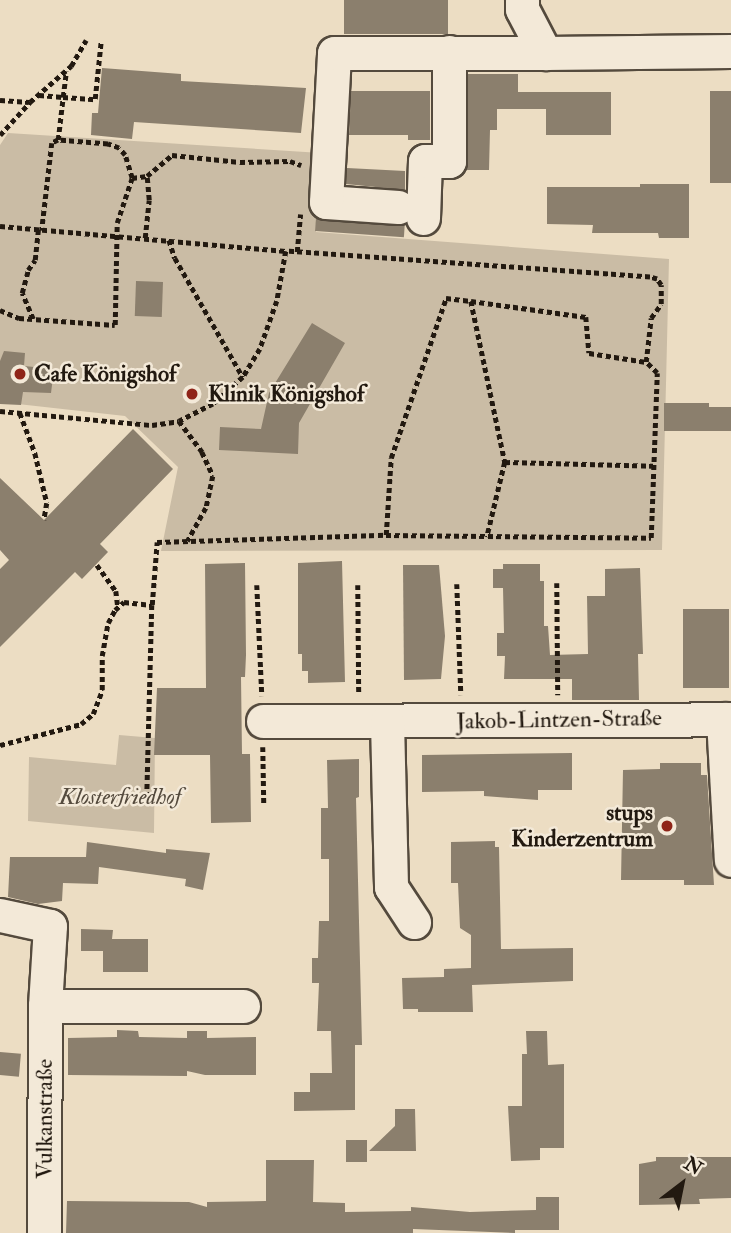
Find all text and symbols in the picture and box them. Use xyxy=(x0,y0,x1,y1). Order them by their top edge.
place label: Cafe Königshof xyxy=(34,360,176,388)
marker: Cafe Königshof xyxy=(12,366,28,382)
place label: Klinik Königshof xyxy=(208,380,364,408)
marker: Klinik Königshof xyxy=(182,384,202,404)
street label: Jakob-Lintzen-Straße xyxy=(456,704,662,736)
park label: Klosterfriedhof xyxy=(59,783,181,811)
place label: stups Kinderzentrum xyxy=(511,799,653,853)
marker: stups Kinderzentrum xyxy=(659,818,675,834)
street label: Vulkanstraße xyxy=(31,1059,59,1179)
north arrow xyxy=(647,1149,717,1219)
text: N xyxy=(680,1152,707,1181)

